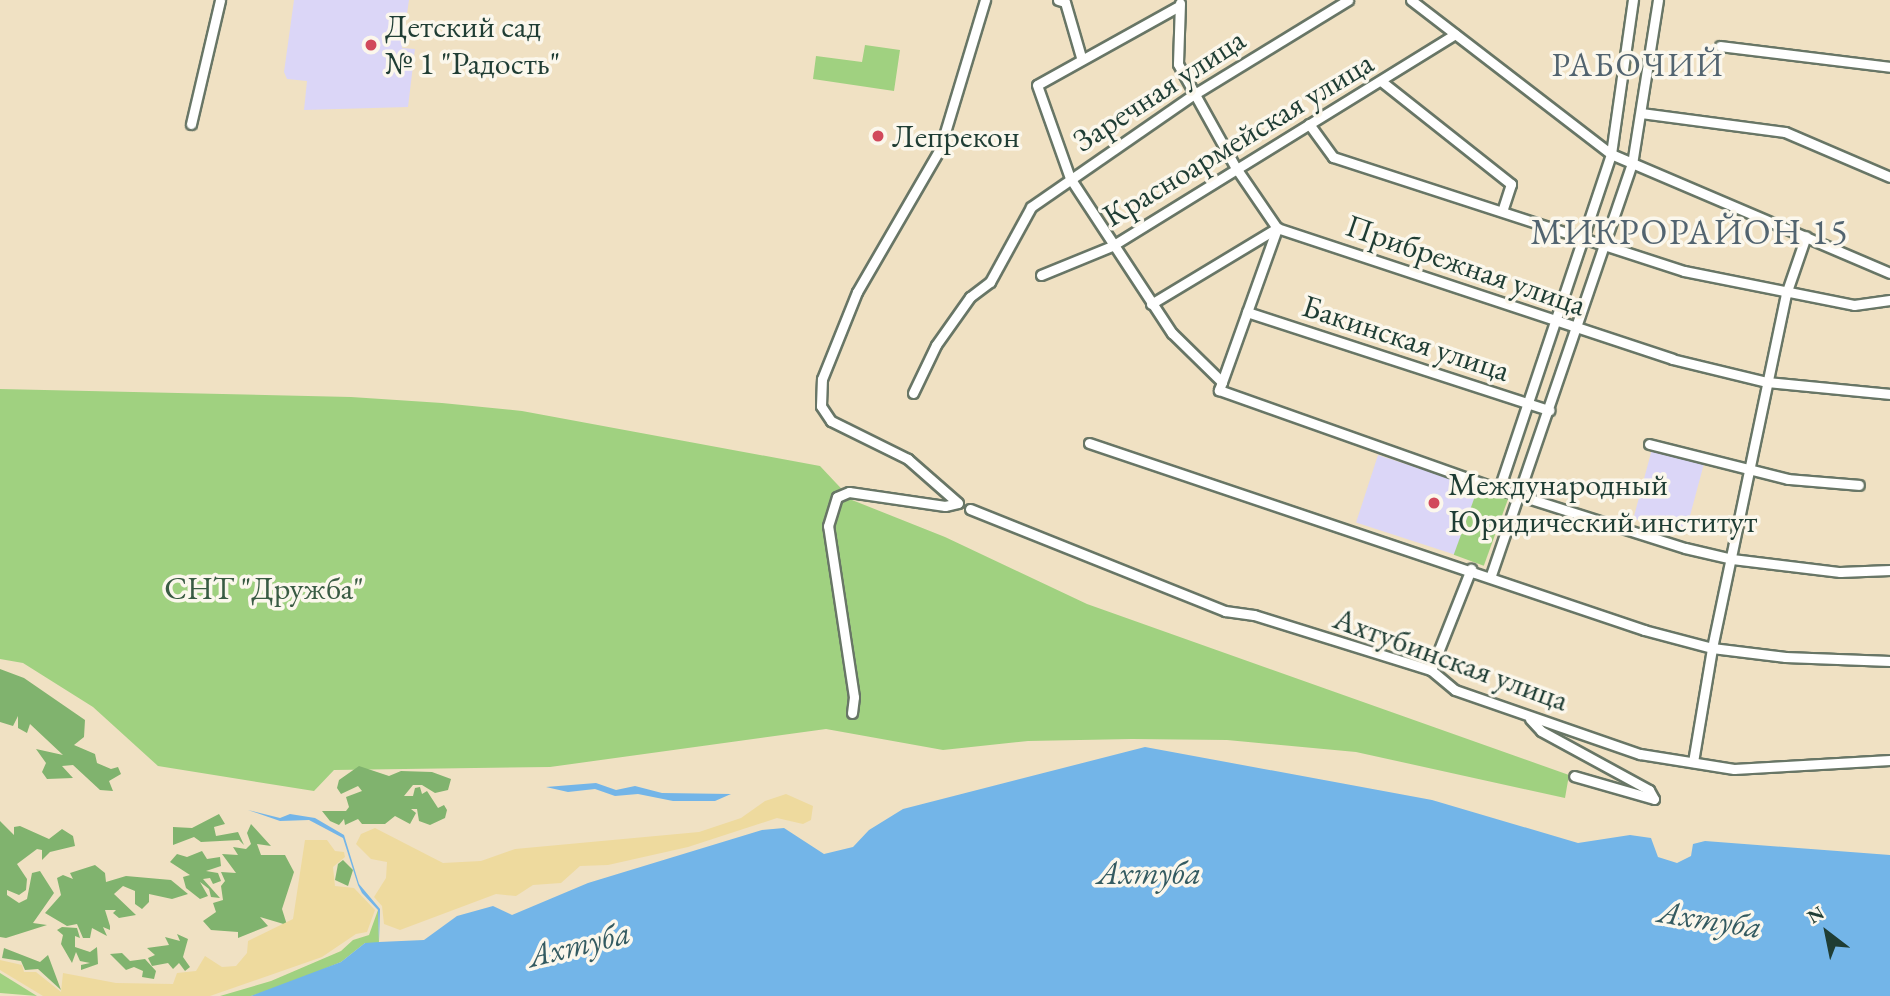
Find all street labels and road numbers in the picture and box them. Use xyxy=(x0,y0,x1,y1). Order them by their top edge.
street label: Заречная улица xyxy=(1066,20,1252,160)
street label: Красноармейская улица xyxy=(1096,43,1380,235)
street label: Прибрежная улица xyxy=(1341,206,1591,324)
street label: Бакинская улица xyxy=(1297,286,1515,390)
street label: Ахтубинская улица xyxy=(1328,599,1574,719)

